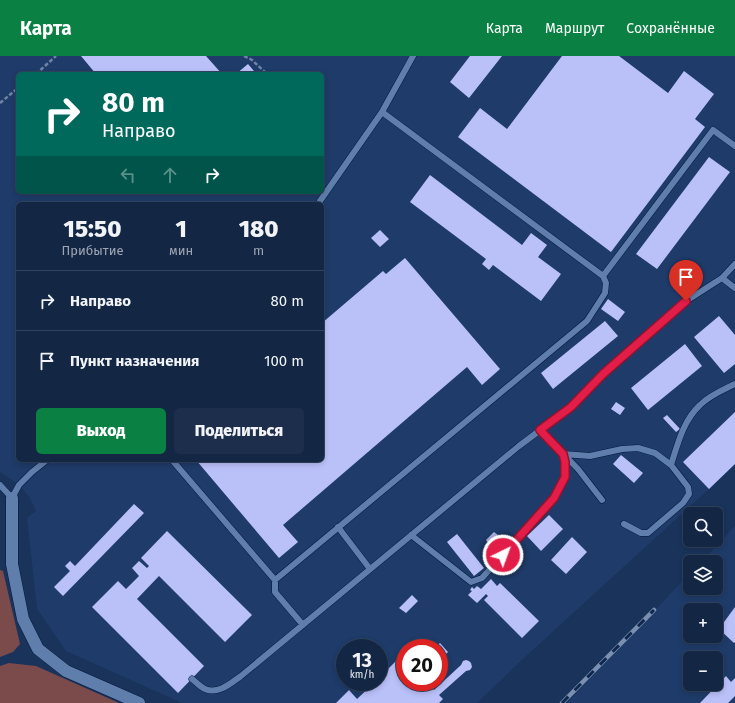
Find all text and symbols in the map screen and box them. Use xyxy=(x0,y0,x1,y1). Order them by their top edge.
text: Карта xyxy=(20,17,72,40)
text: Карта xyxy=(486,20,523,37)
text: Маршрут xyxy=(545,20,604,37)
text: Сохранённые xyxy=(626,20,715,37)
text: 80 m xyxy=(102,86,165,119)
icon: right xyxy=(36,88,88,140)
text: Направо xyxy=(102,120,176,142)
icon: left xyxy=(117,164,139,186)
icon: ahead xyxy=(159,164,181,186)
icon: right xyxy=(201,164,223,186)
text: 15:50 xyxy=(64,215,121,243)
text: 1 xyxy=(175,215,187,243)
text: 180 xyxy=(239,215,279,243)
text: Прибытие xyxy=(61,243,124,258)
text: мин xyxy=(169,243,193,258)
text: m xyxy=(253,243,264,258)
pin xyxy=(669,260,703,301)
icon: arrive xyxy=(675,266,697,288)
icon: right xyxy=(36,290,58,312)
text: Направо xyxy=(70,292,131,310)
text: 80 m xyxy=(271,292,304,310)
icon: arrive xyxy=(36,350,58,372)
text: Пункт назначения xyxy=(70,352,199,370)
text: 100 m xyxy=(264,352,304,370)
button: Выход xyxy=(36,408,166,454)
button: Поделиться xyxy=(174,408,304,454)
map controls xyxy=(683,507,723,691)
button: search xyxy=(683,507,723,547)
position arrow xyxy=(482,534,524,576)
button: layers xyxy=(683,555,723,595)
button: + xyxy=(683,603,723,643)
speed limit sign: 20 xyxy=(396,639,448,691)
text: 13 xyxy=(352,648,372,672)
button: − xyxy=(683,651,723,691)
text: km/h xyxy=(350,669,374,681)

